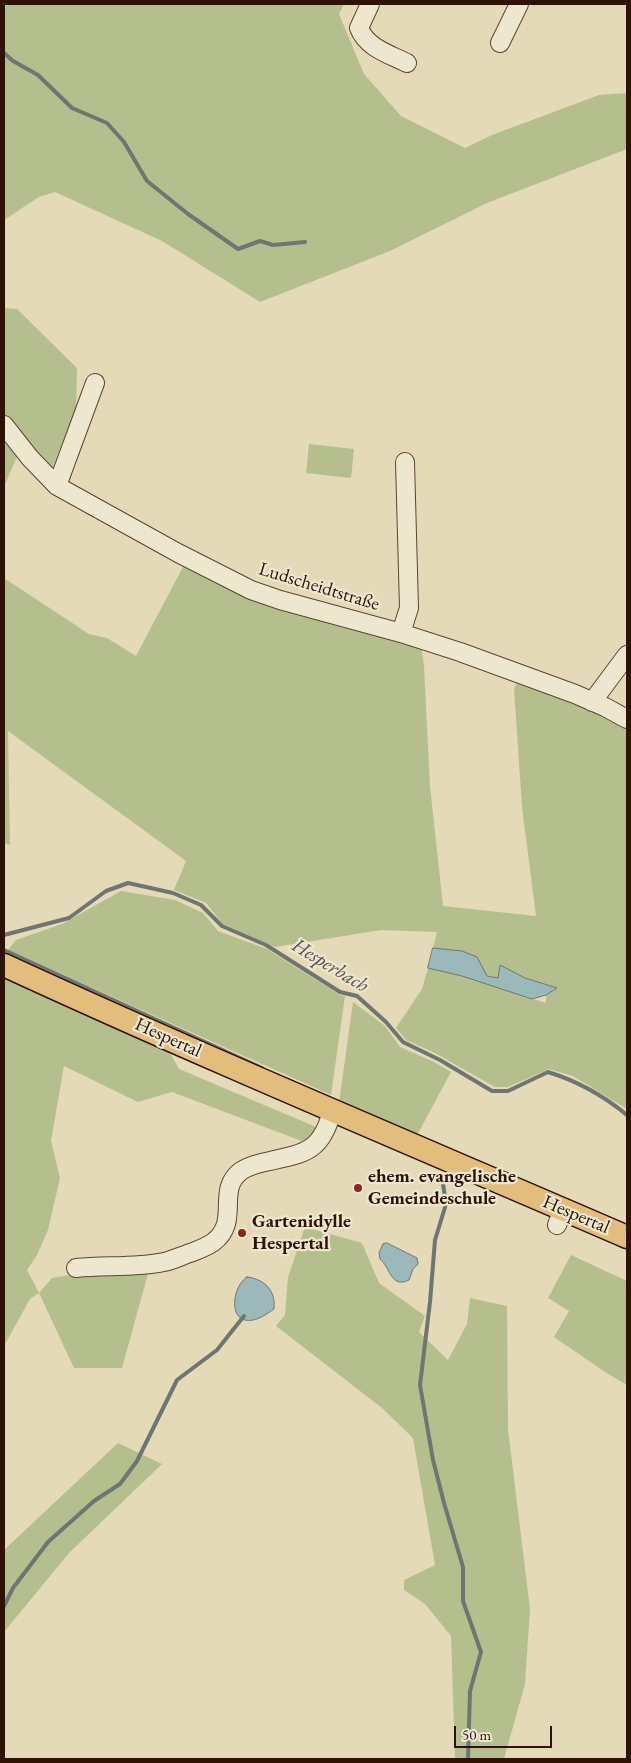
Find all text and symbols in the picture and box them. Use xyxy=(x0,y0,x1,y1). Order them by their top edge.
street label: Ludscheidtstraße xyxy=(256,558,382,616)
water label: Hesperbach xyxy=(287,934,373,998)
street label: Hespertal xyxy=(131,1013,205,1063)
place label: ehem. evangelische Gemeindeschule xyxy=(368,1166,516,1210)
marker: ehem. evangelische Gemeindeschule xyxy=(352,1182,364,1194)
street label: Hespertal xyxy=(539,1191,613,1239)
place label: Gartenidylle Hespertal xyxy=(252,1211,351,1255)
marker: Gartenidylle Hespertal xyxy=(236,1227,248,1239)
scale bar xyxy=(456,1716,554,1748)
text: 50 m xyxy=(462,1725,491,1744)

